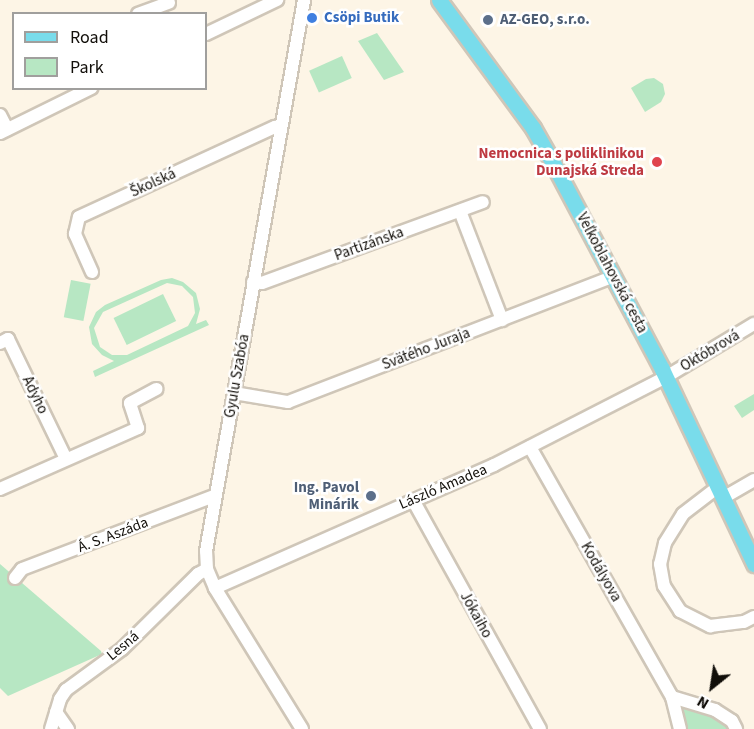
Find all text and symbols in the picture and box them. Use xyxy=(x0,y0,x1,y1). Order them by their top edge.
place label: Csöpi Butik xyxy=(324,9,399,27)
marker: Csöpi Butik xyxy=(305,11,319,25)
place label: AZ-GEO, s.r.o. xyxy=(500,11,590,29)
legend xyxy=(12,12,207,90)
marker: AZ-GEO, s.r.o. xyxy=(481,13,495,27)
text: Road xyxy=(70,25,109,50)
text: Park xyxy=(70,55,104,80)
place label: Nemocnica s poliklinikou Dunajská Streda xyxy=(479,144,644,179)
marker: Nemocnica s poliklinikou Dunajská Streda xyxy=(648,153,666,171)
street label: Školská xyxy=(127,165,179,201)
street label: Veľkoblahovská cesta xyxy=(573,210,651,336)
street label: Partizánska xyxy=(332,223,406,265)
street label: Svätého Juraja xyxy=(380,324,472,374)
street label: Októbrová xyxy=(677,326,743,376)
street label: Gyulu Szabóa xyxy=(221,333,253,419)
street label: Adyho xyxy=(18,373,52,417)
street label: László Amadea xyxy=(396,460,490,514)
place label: Ing. Pavol Minárik xyxy=(294,478,359,513)
marker: Ing. Pavol Minárik xyxy=(364,489,378,503)
street label: Á. S. Aszáda xyxy=(75,513,151,557)
street label: Kodályova xyxy=(577,539,625,605)
street label: Jókaiho xyxy=(456,589,496,641)
street label: Lesná xyxy=(103,627,143,665)
north arrow xyxy=(682,657,742,717)
text: N xyxy=(693,690,713,715)

